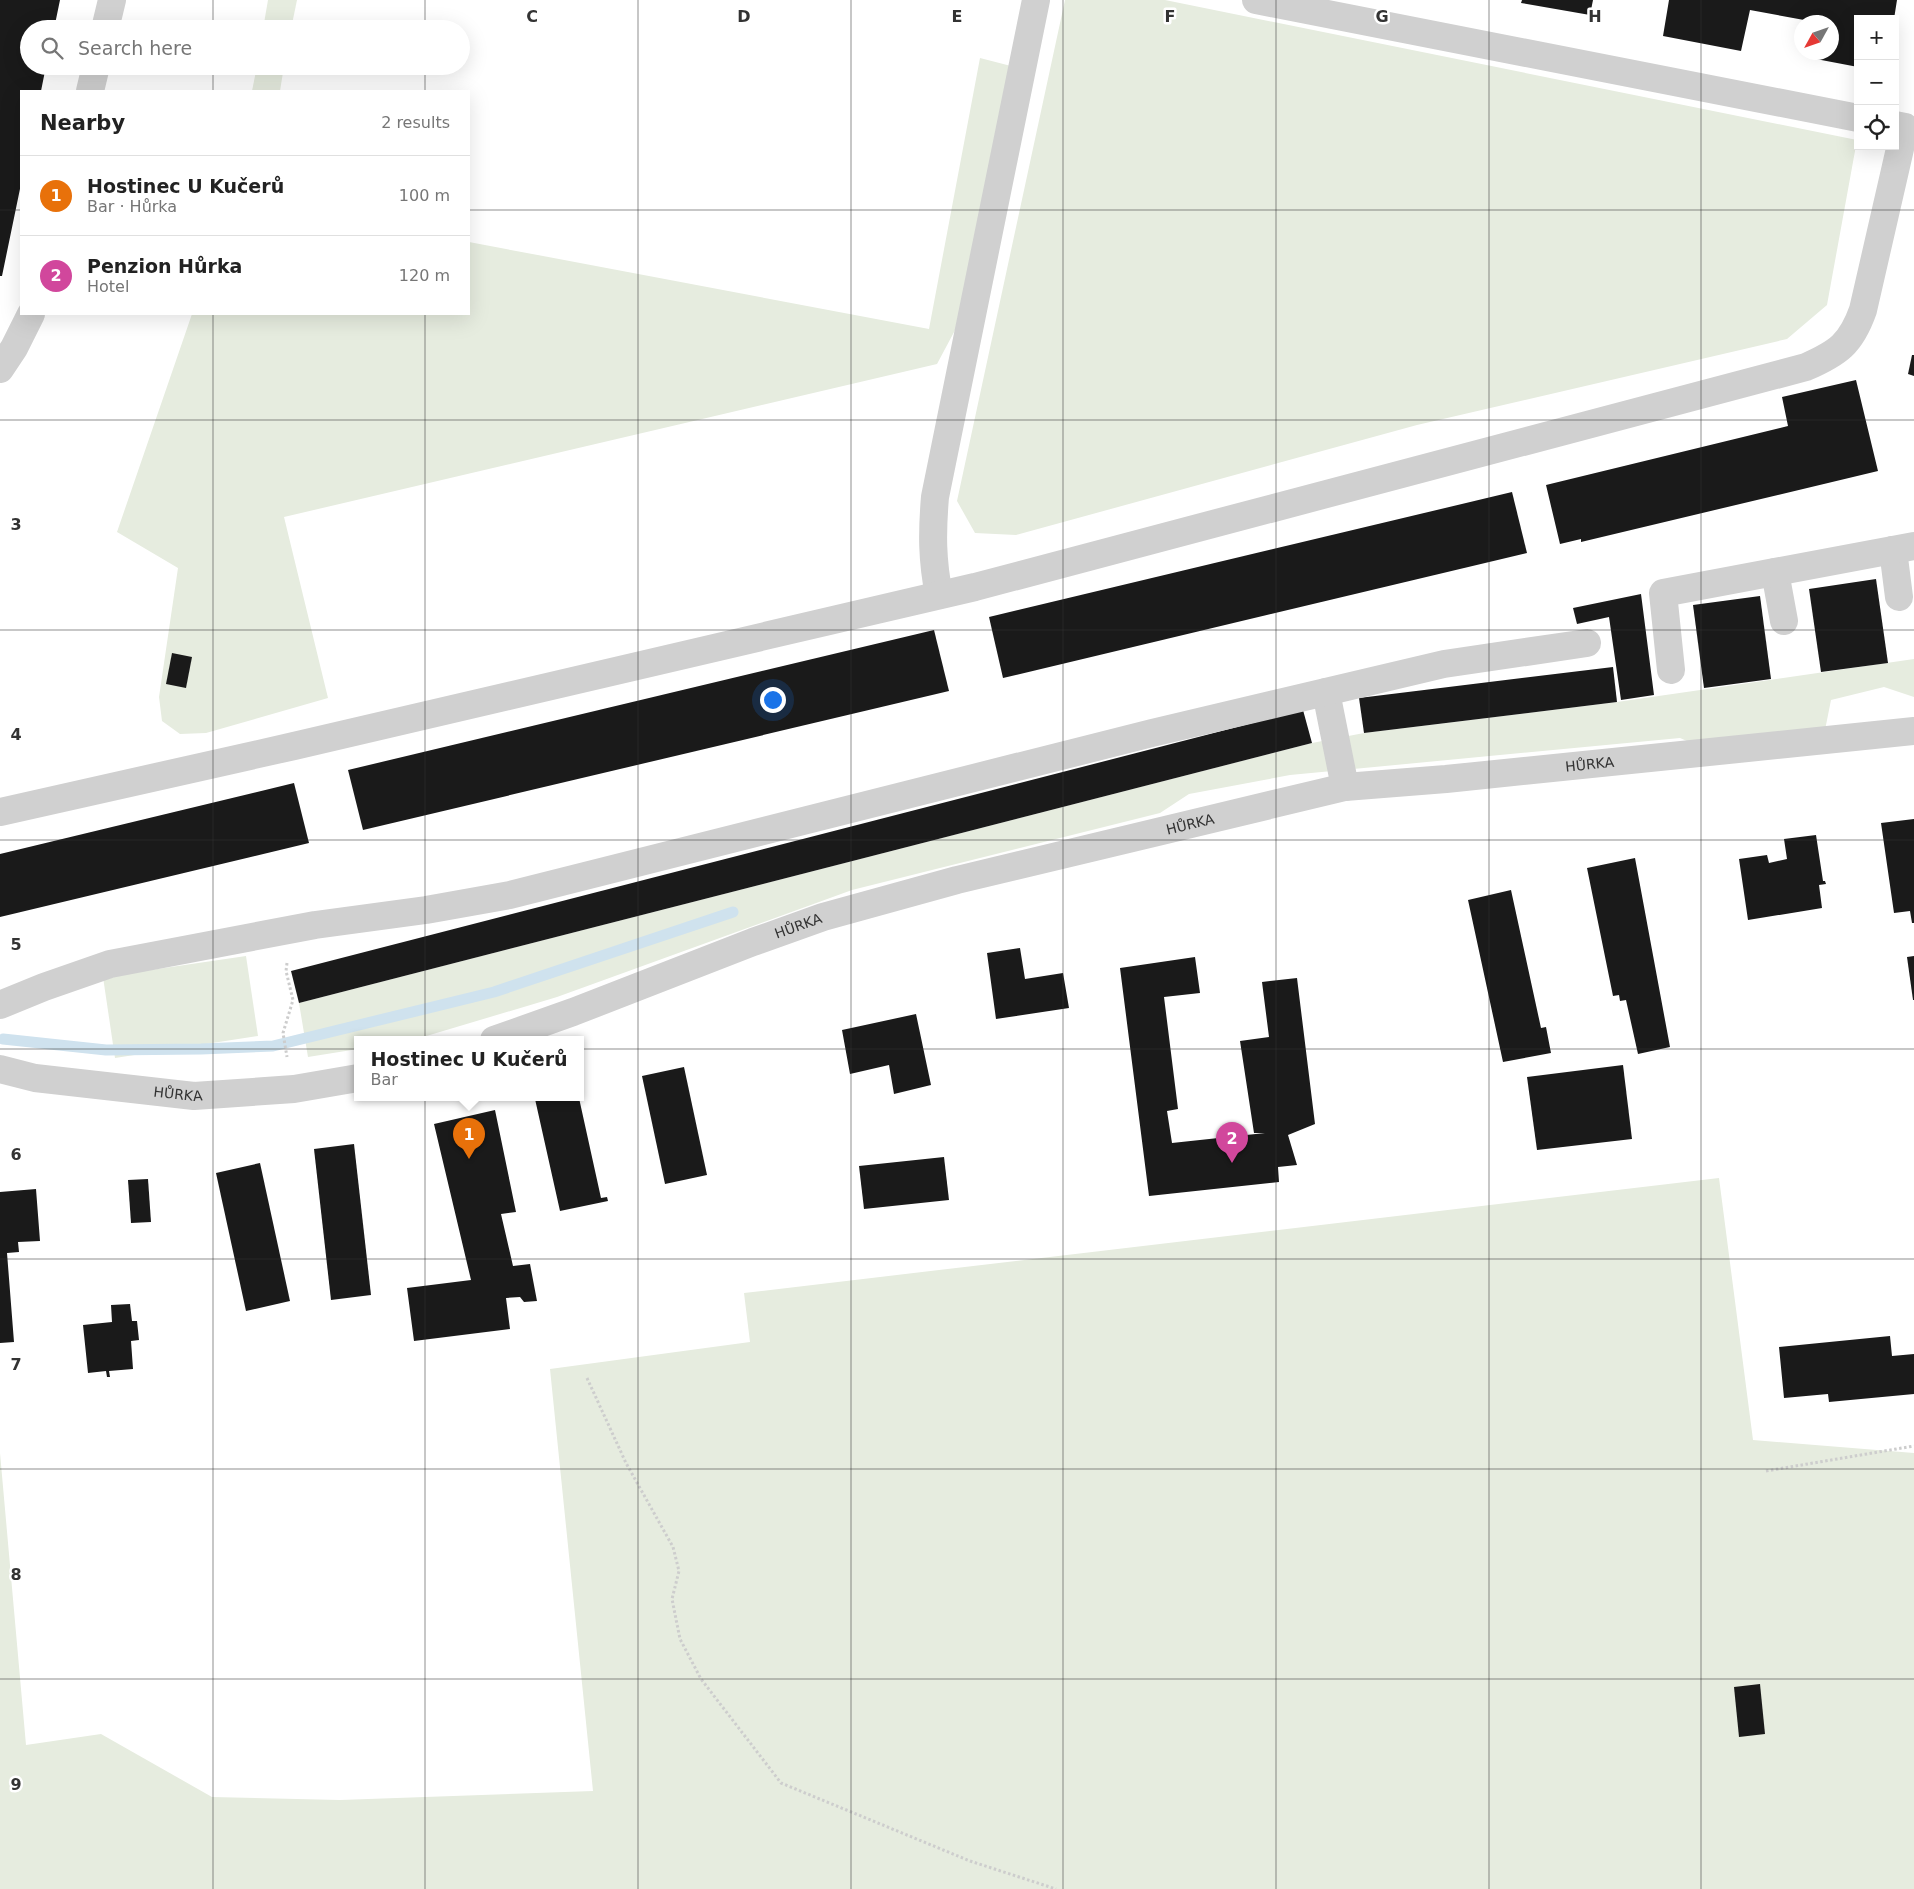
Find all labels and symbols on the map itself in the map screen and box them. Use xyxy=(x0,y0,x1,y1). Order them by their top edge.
text: C xyxy=(526,7,538,26)
text: D xyxy=(737,7,751,26)
text: E xyxy=(952,7,962,26)
text: F xyxy=(1165,7,1175,26)
text: G xyxy=(1375,7,1389,26)
text: H xyxy=(1588,7,1602,26)
north arrow xyxy=(1794,15,1839,60)
text: 3 xyxy=(10,515,22,534)
your location xyxy=(760,687,786,713)
text: 4 xyxy=(10,725,22,744)
street label: HŮRKA xyxy=(1564,754,1615,775)
street label: HŮRKA xyxy=(1164,811,1216,838)
street label: HŮRKA xyxy=(772,910,824,942)
text: 5 xyxy=(10,935,22,954)
street label: HŮRKA xyxy=(153,1083,203,1104)
pin: 1 xyxy=(453,1118,485,1159)
pin: 2 xyxy=(1216,1122,1248,1163)
text: 6 xyxy=(10,1145,22,1164)
text: 7 xyxy=(10,1355,22,1374)
text: 8 xyxy=(10,1565,22,1584)
text: 9 xyxy=(10,1775,22,1794)

